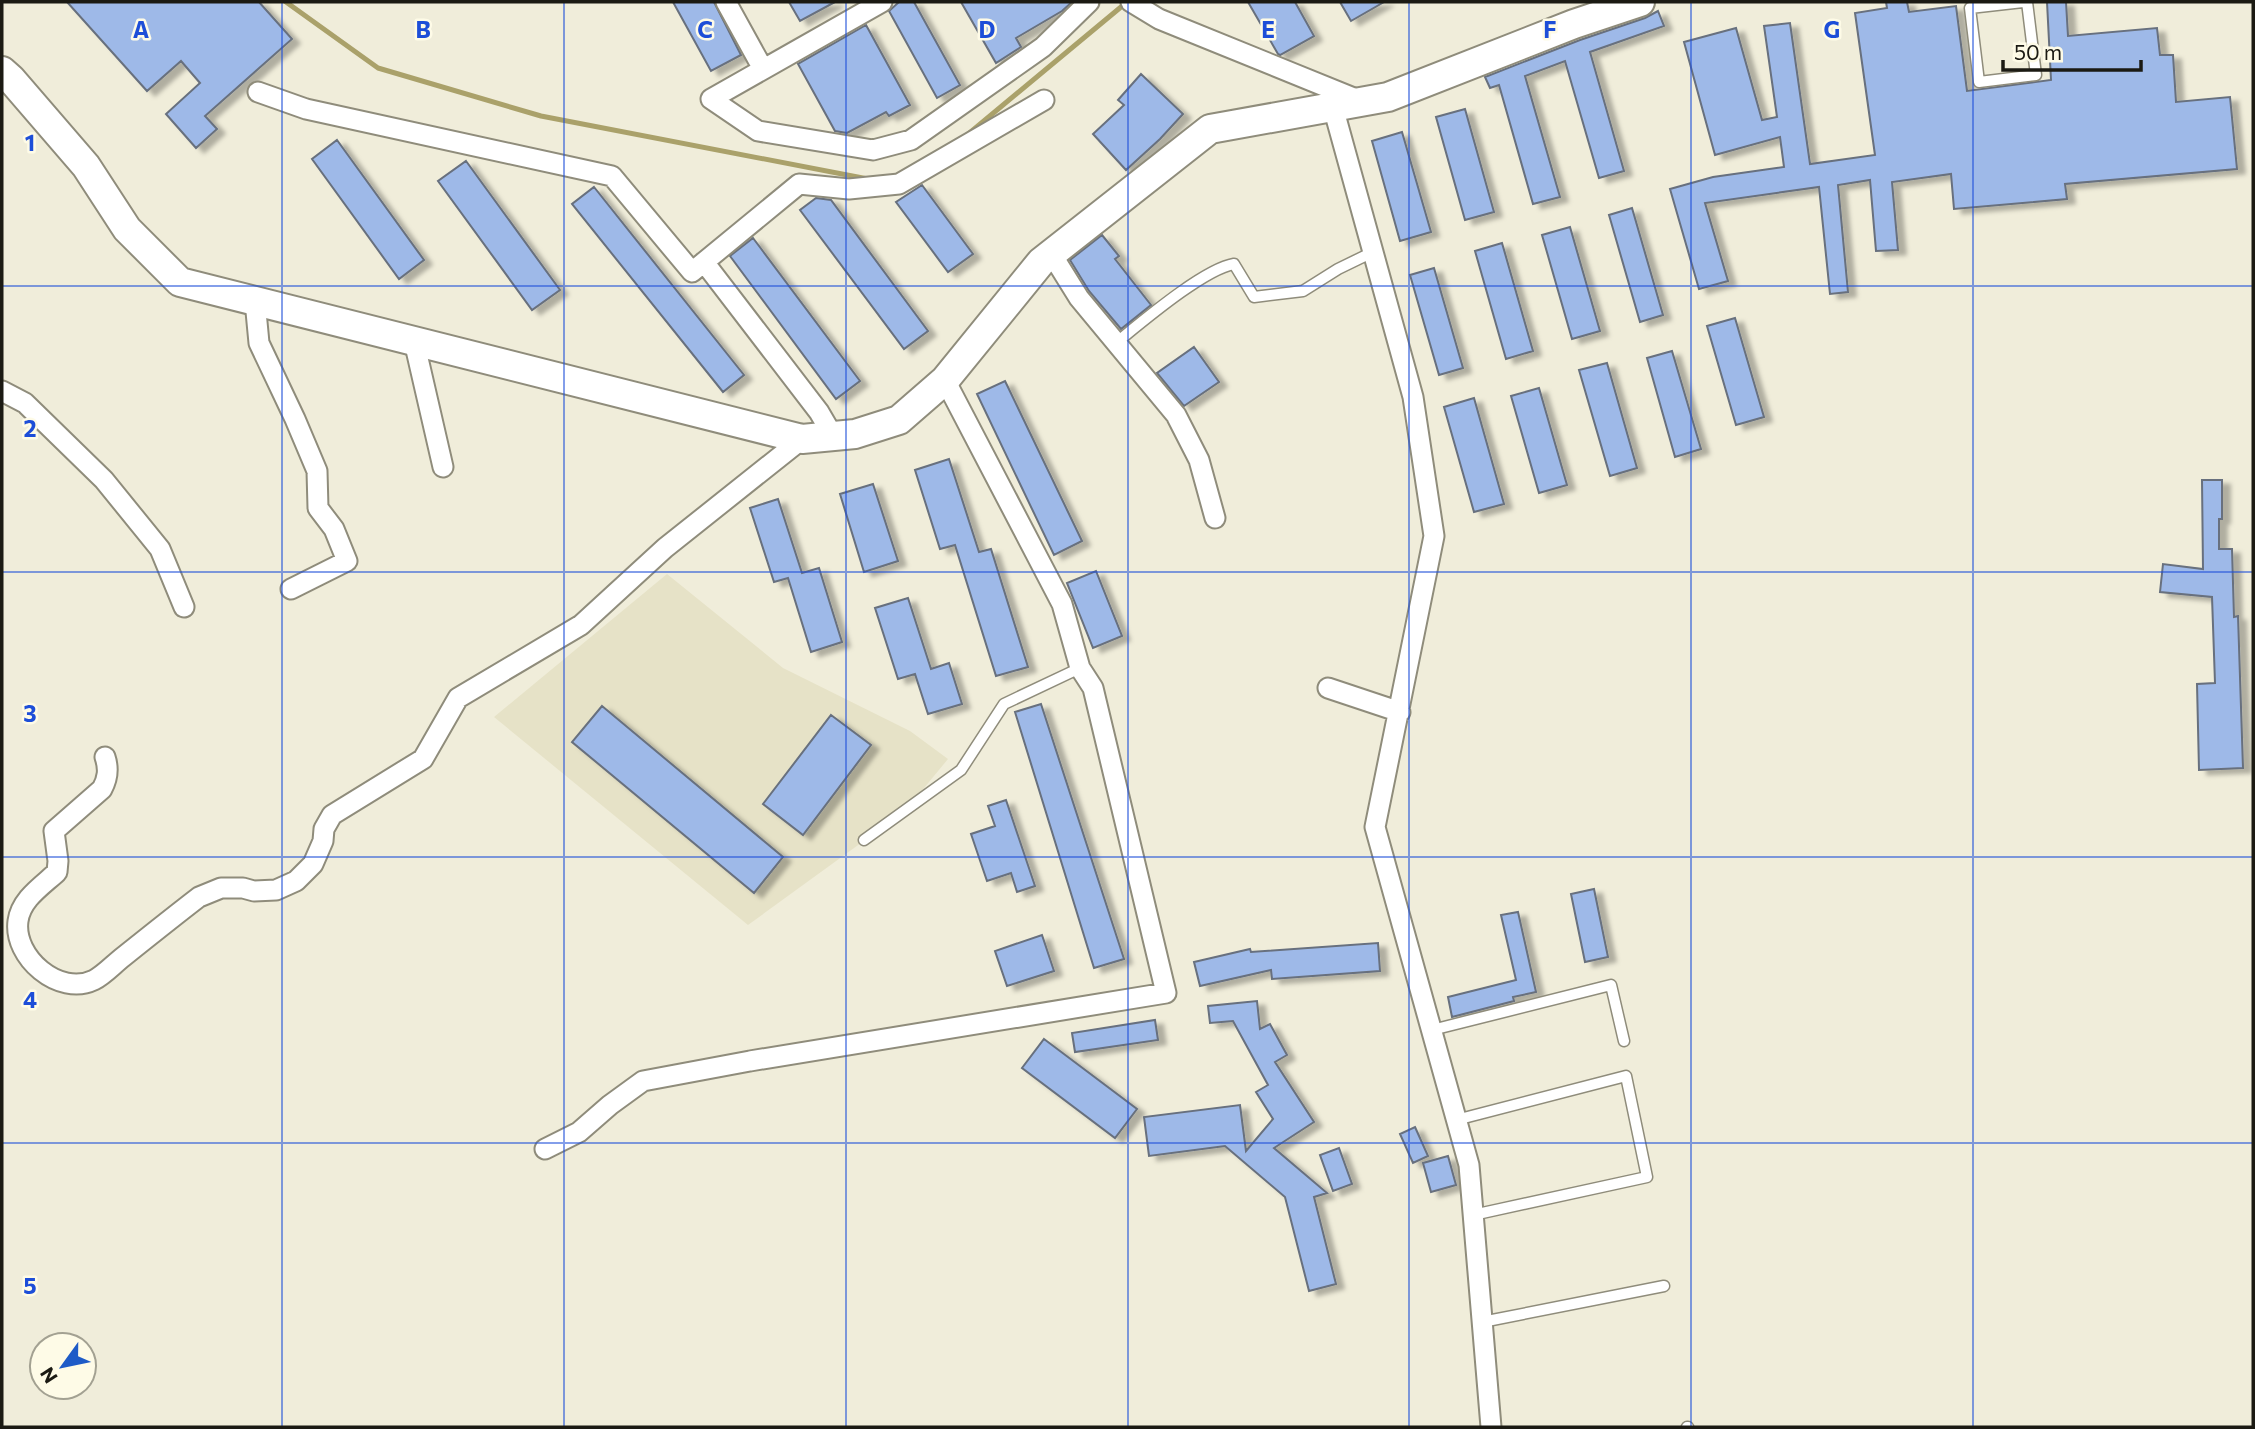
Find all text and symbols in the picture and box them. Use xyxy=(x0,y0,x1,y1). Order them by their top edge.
text: A xyxy=(133,15,150,43)
text: B xyxy=(415,15,431,43)
text: C xyxy=(697,15,713,43)
text: D xyxy=(979,15,996,43)
text: E xyxy=(1261,15,1275,43)
text: F xyxy=(1543,15,1557,43)
text: G xyxy=(1824,15,1840,43)
scale bar xyxy=(2003,28,2141,72)
text: 50 m xyxy=(2014,39,2062,64)
text: 1 xyxy=(25,128,35,156)
text: 2 xyxy=(23,414,37,442)
text: 3 xyxy=(23,699,37,727)
text: 4 xyxy=(23,985,37,1013)
text: 5 xyxy=(23,1271,37,1299)
north arrow xyxy=(28,1331,98,1401)
text: N xyxy=(35,1363,62,1388)

